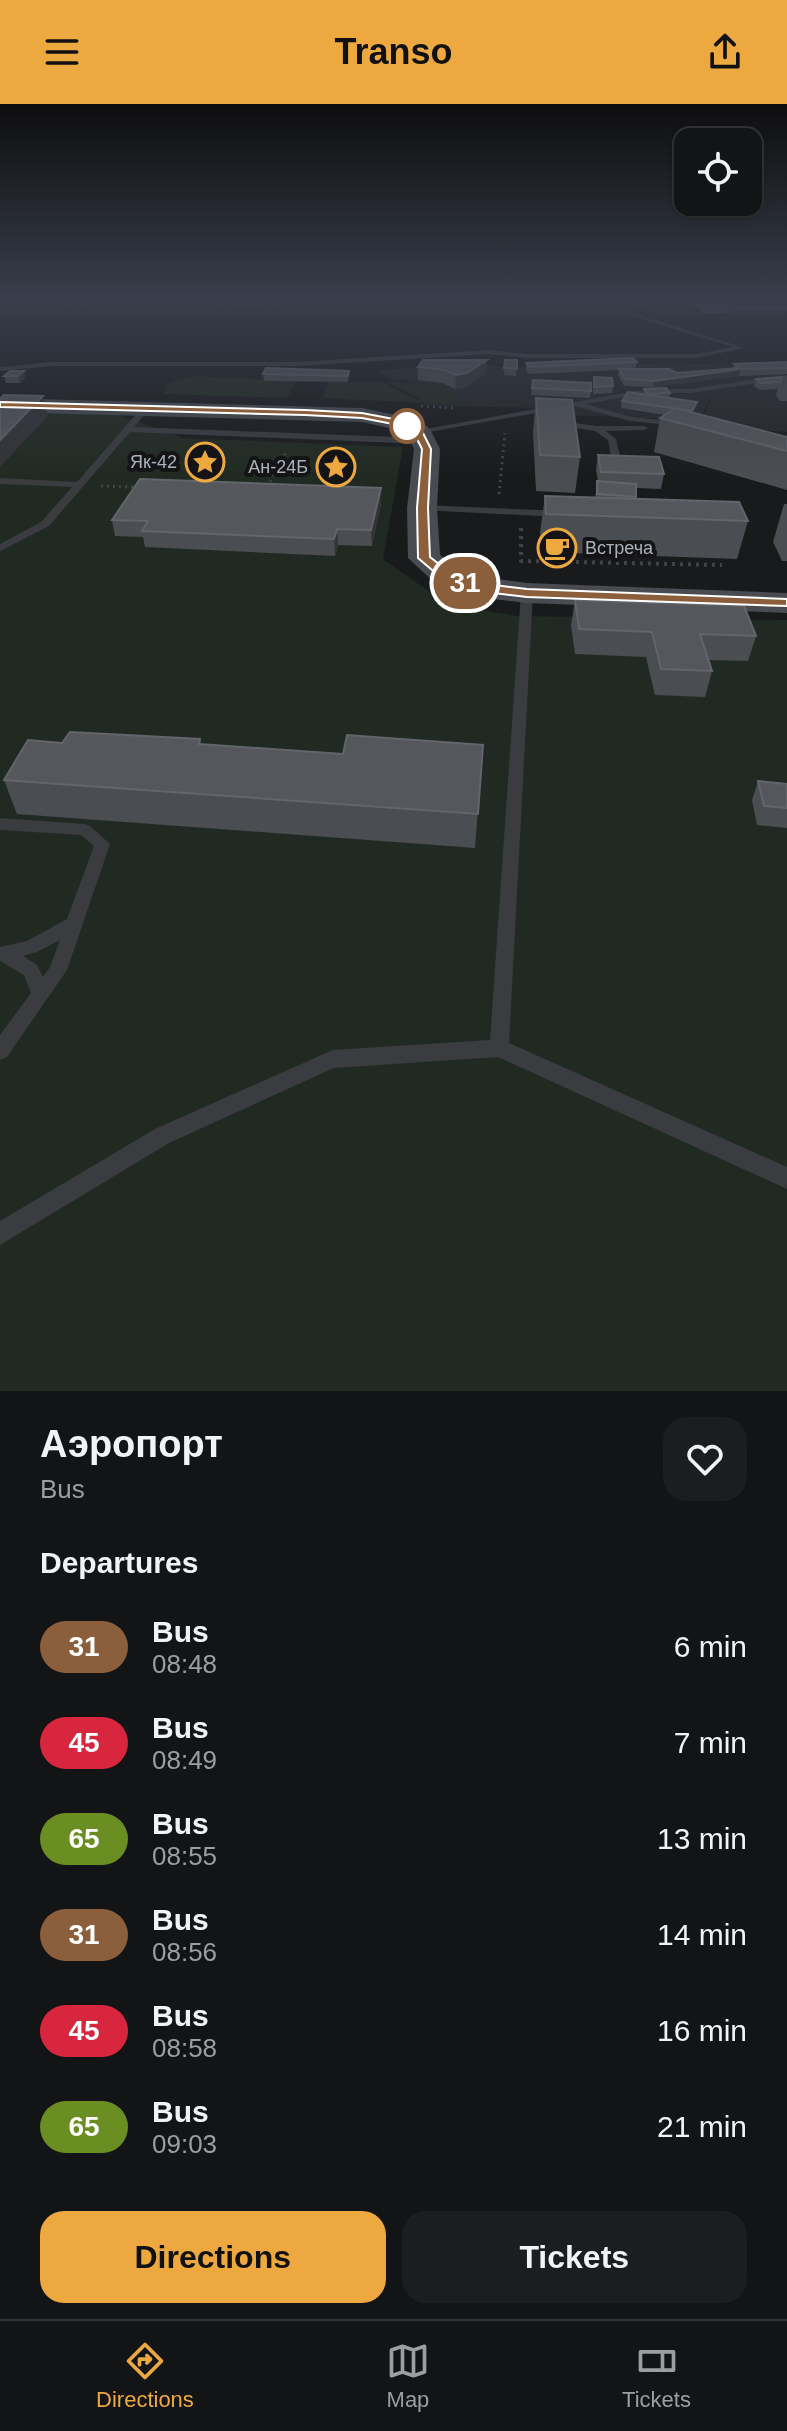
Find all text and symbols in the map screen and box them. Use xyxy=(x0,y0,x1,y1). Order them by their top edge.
icon: menu xyxy=(40,30,84,74)
icon: share xyxy=(703,30,747,74)
text: Transo xyxy=(334,31,453,72)
map controls xyxy=(674,128,762,216)
button: locate xyxy=(674,128,762,216)
unlabelled marker xyxy=(390,409,424,443)
place icon: Як-42 xyxy=(184,441,226,483)
place icon: Ан-24Б xyxy=(315,446,357,488)
place label: Як-42 xyxy=(130,452,177,472)
place label: Ан-24Б xyxy=(248,457,308,477)
cafe icon: Встреча xyxy=(536,527,578,569)
place label: Встреча xyxy=(585,538,654,558)
line badge: 31 xyxy=(429,557,501,609)
text: 31 xyxy=(449,567,481,598)
button: heart xyxy=(663,1417,747,1501)
text: Аэропорт xyxy=(40,1423,223,1465)
text: Bus xyxy=(40,1474,85,1504)
text: Departures xyxy=(40,1546,198,1579)
text: Bus xyxy=(152,1615,209,1648)
text: 6 min xyxy=(674,1630,747,1663)
text: 31 xyxy=(68,1631,100,1662)
text: 08:48 xyxy=(152,1649,217,1679)
text: Bus xyxy=(152,1711,209,1744)
text: 7 min xyxy=(674,1726,747,1759)
text: 45 xyxy=(68,1727,100,1758)
text: 08:49 xyxy=(152,1745,217,1775)
text: Bus xyxy=(152,1807,209,1840)
text: 13 min xyxy=(657,1822,747,1855)
text: 65 xyxy=(68,1823,100,1854)
text: 08:55 xyxy=(152,1841,217,1871)
text: Bus xyxy=(152,1903,209,1936)
text: 14 min xyxy=(657,1918,747,1951)
text: 31 xyxy=(68,1919,100,1950)
text: 08:56 xyxy=(152,1937,217,1967)
text: Bus xyxy=(152,1999,209,2032)
text: 16 min xyxy=(657,2014,747,2047)
text: 45 xyxy=(68,2015,100,2046)
text: 08:58 xyxy=(152,2033,217,2063)
text: Bus xyxy=(152,2095,209,2128)
text: 21 min xyxy=(657,2110,747,2143)
text: 65 xyxy=(68,2111,100,2142)
text: 09:03 xyxy=(152,2129,217,2159)
button: Directions xyxy=(40,2211,386,2303)
button: Tickets xyxy=(402,2211,747,2303)
tab: Directions xyxy=(96,2339,194,2413)
tab: Map xyxy=(386,2339,430,2413)
tab: Tickets xyxy=(622,2339,691,2413)

